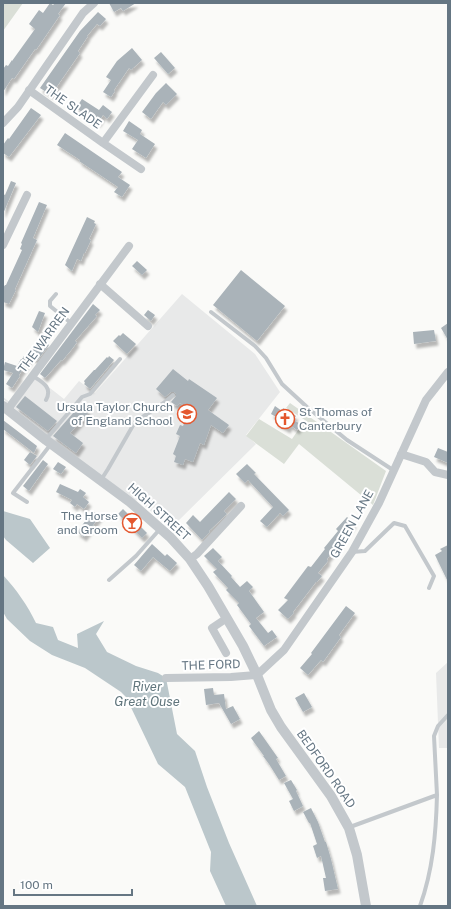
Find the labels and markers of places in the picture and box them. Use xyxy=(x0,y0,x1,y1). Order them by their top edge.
place label: Ursula Taylor Church of England School xyxy=(57,400,173,428)
school or university icon: Ursula Taylor Church of England School xyxy=(176,403,198,425)
place label: St Thomas of Canterbury xyxy=(299,405,372,433)
church icon: St Thomas of Canterbury xyxy=(274,408,296,430)
place label: The Horse and Groom xyxy=(57,509,118,537)
bar icon: The Horse and Groom xyxy=(121,512,143,534)

